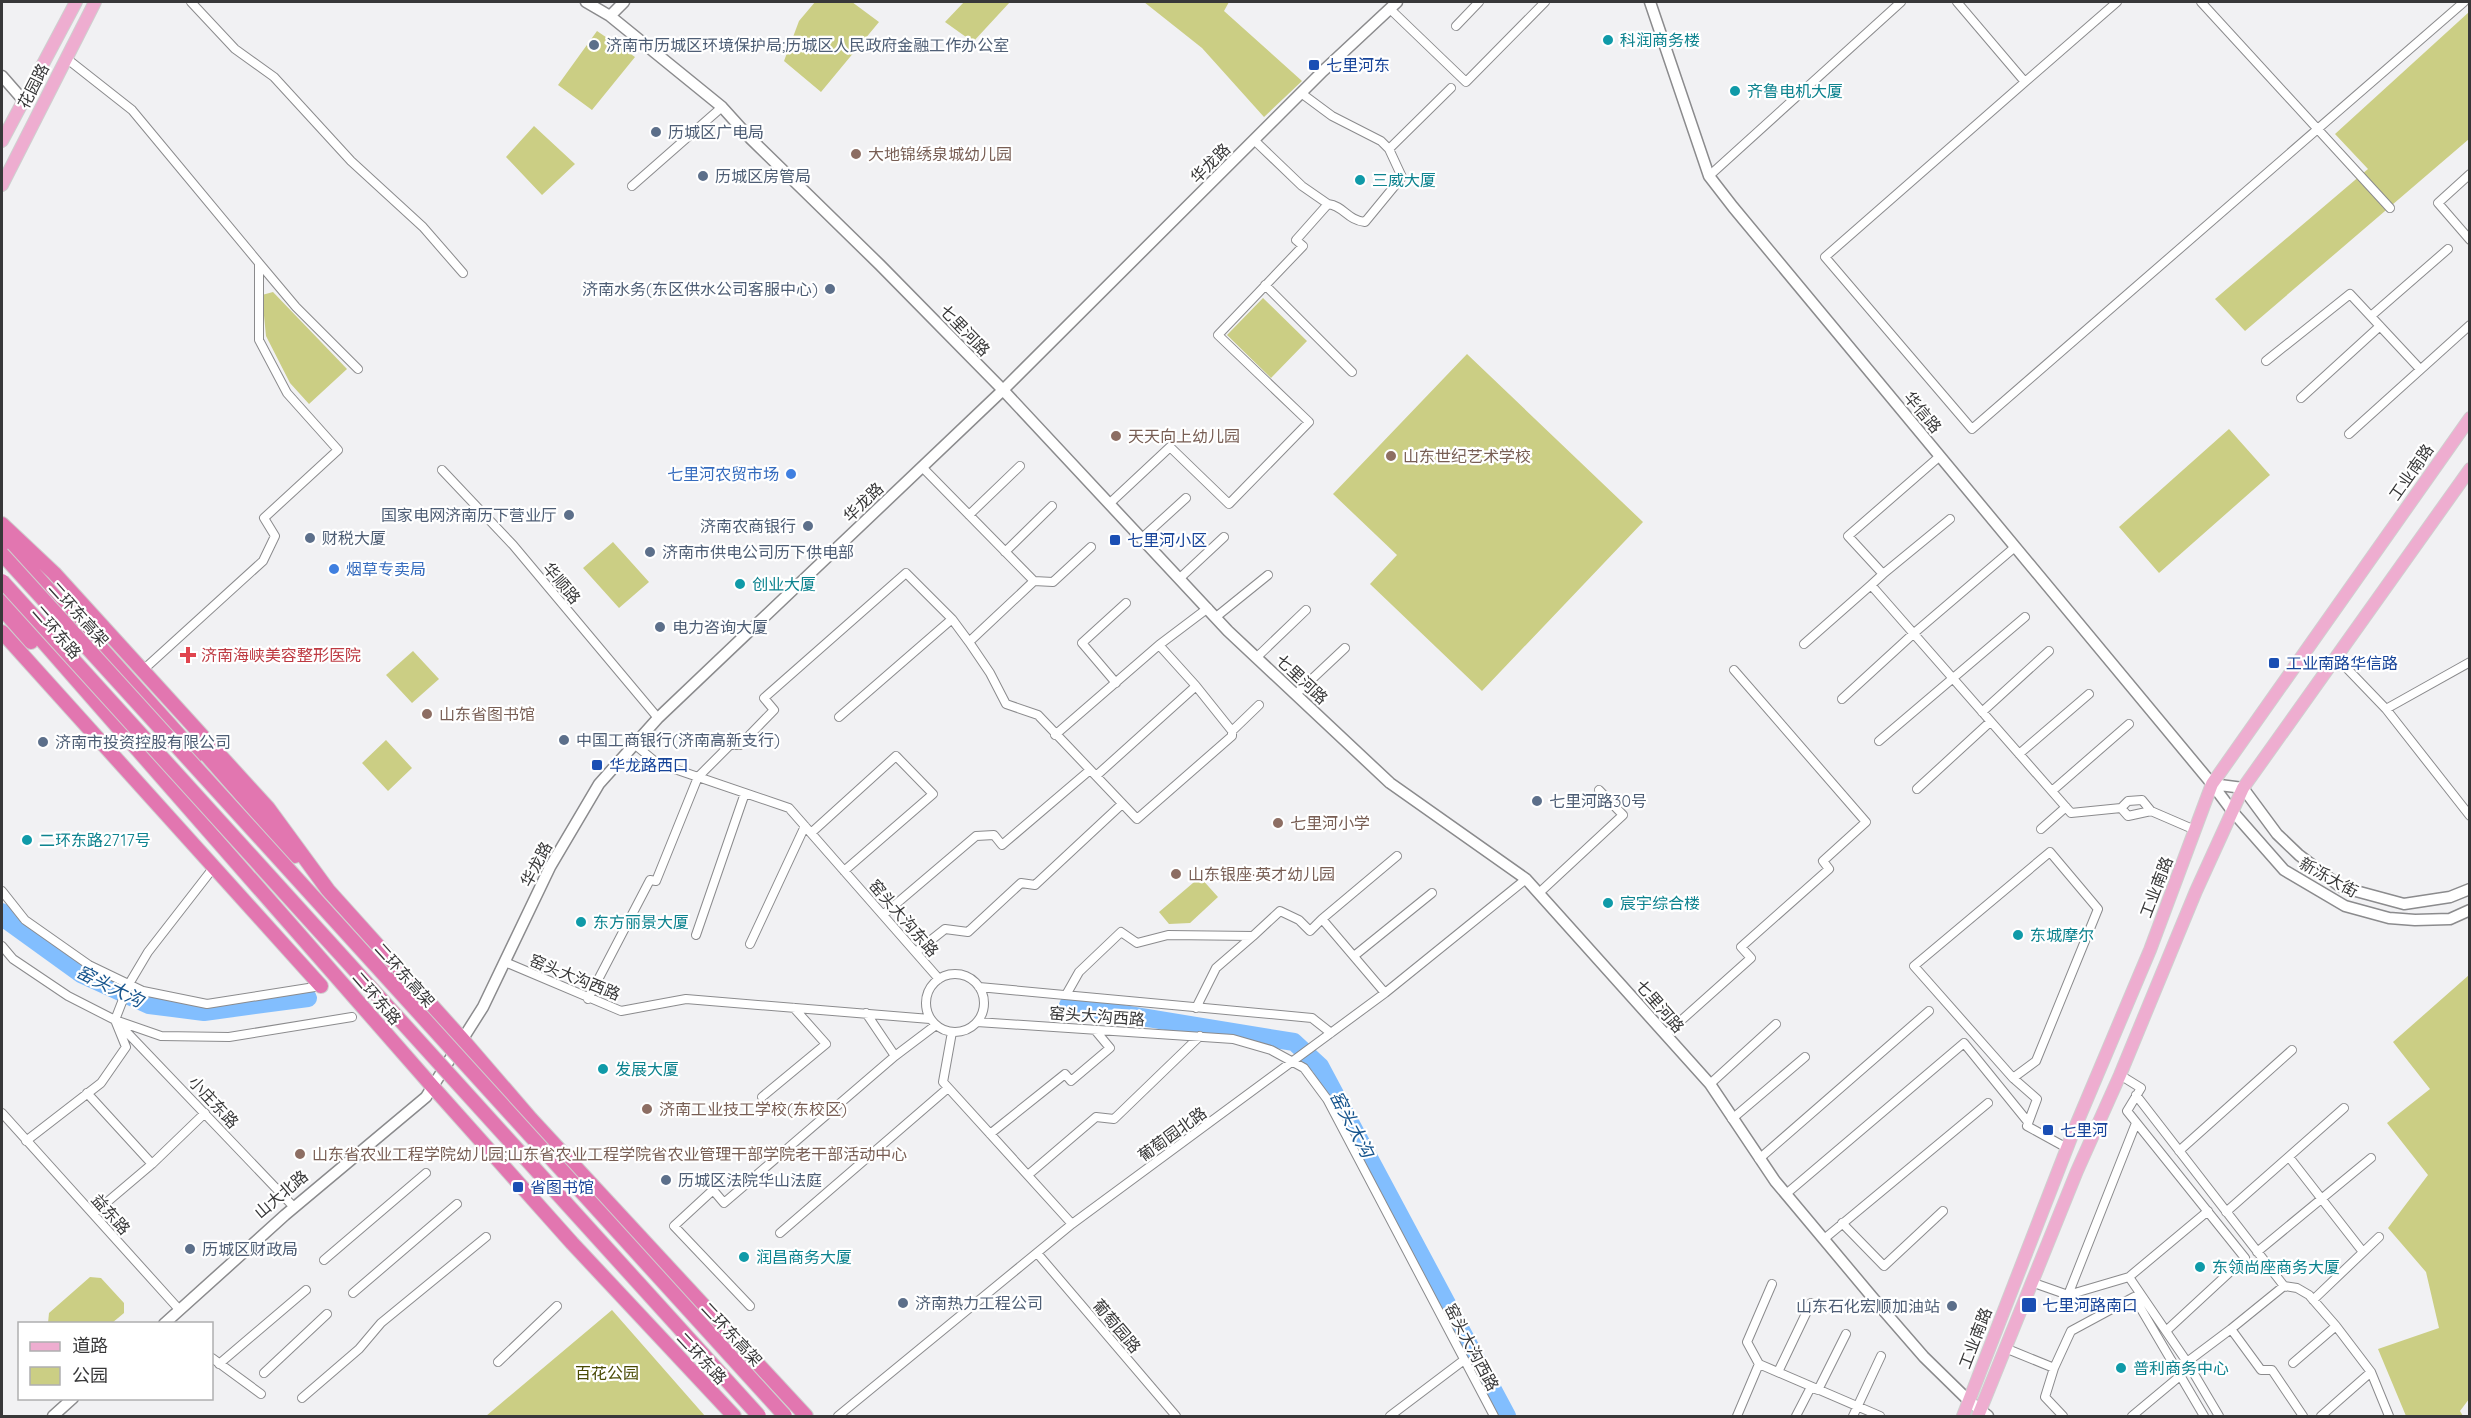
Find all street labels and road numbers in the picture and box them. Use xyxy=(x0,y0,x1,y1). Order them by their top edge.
street label: 花园路 xyxy=(13,60,53,112)
street label: 华龙路 xyxy=(1186,139,1234,187)
street label: 七里河路 xyxy=(936,300,994,360)
street label: 华信路 xyxy=(1900,387,1946,437)
street label: 工业南路 xyxy=(2384,440,2438,504)
street label: 华龙路 xyxy=(839,478,887,526)
street label: 华顺路 xyxy=(539,558,585,608)
street label: 二环东高架 xyxy=(45,578,113,650)
street label: 二环东路 xyxy=(28,601,86,663)
street label: 七里河路 xyxy=(1272,650,1332,708)
street label: 华龙路 xyxy=(516,838,556,890)
street label: 新泺大街 xyxy=(2296,853,2362,901)
street label: 工业南路 xyxy=(2135,854,2177,920)
street label: 窑头大沟东路 xyxy=(865,875,943,961)
street label: 二环东高架 xyxy=(371,939,439,1011)
street label: 窑头大沟西路 xyxy=(527,950,623,1004)
street label: 二环东路 xyxy=(348,967,406,1029)
street label: 七里河路 xyxy=(1631,975,1689,1037)
street label: 窑头大沟西路 xyxy=(1048,1003,1146,1029)
street label: 小庄东路 xyxy=(185,1072,243,1132)
street label: 葡萄园北路 xyxy=(1134,1102,1210,1166)
street label: 山大北路 xyxy=(250,1166,312,1222)
street label: 益东路 xyxy=(88,1189,134,1239)
street label: 葡萄园路 xyxy=(1089,1295,1145,1357)
street label: 二环东高架 xyxy=(697,1298,767,1370)
street label: 窑头大沟西路 xyxy=(1441,1300,1503,1394)
street label: 工业南路 xyxy=(1954,1305,1996,1371)
street label: 二环东路 xyxy=(673,1328,731,1388)

